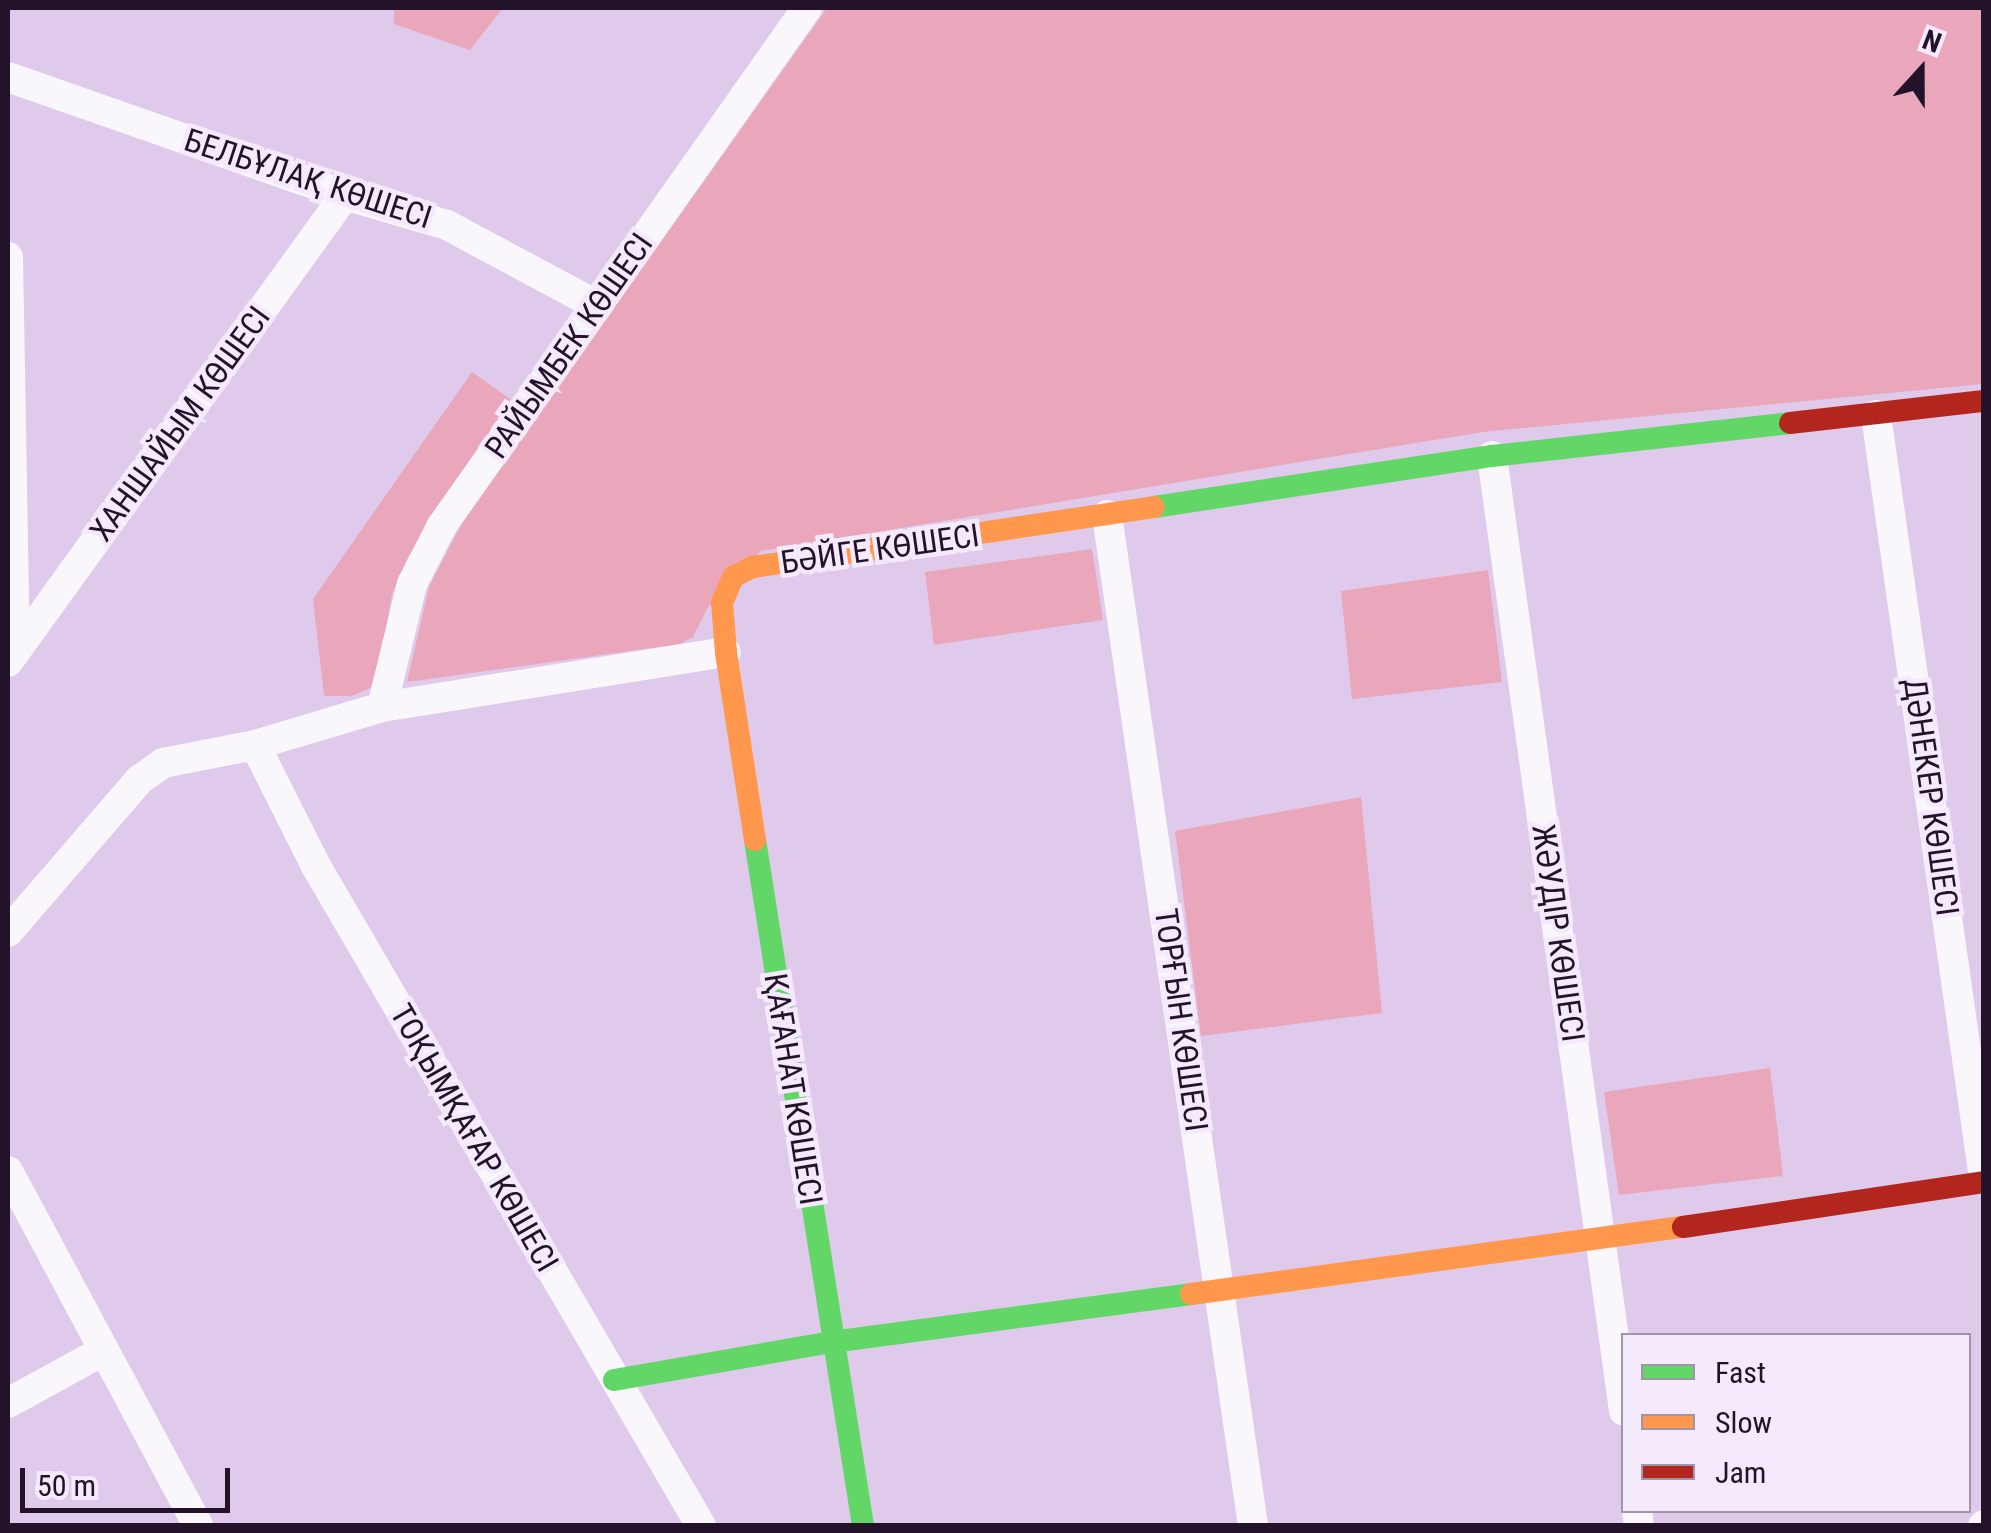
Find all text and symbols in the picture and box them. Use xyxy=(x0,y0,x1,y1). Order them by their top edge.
north arrow xyxy=(1871,20,1971,120)
text: N xyxy=(1918,23,1946,60)
street label: БЕЛБҰЛАҚ КӨШЕСІ xyxy=(180,121,436,237)
street label: РАЙЫМБЕК КӨШЕСІ xyxy=(477,226,661,466)
street label: ХАНШАЙЫМ КӨШЕСІ xyxy=(82,299,278,549)
street label: БӘЙГЕ КӨШЕСІ xyxy=(778,516,982,582)
street label: ДӘНЕКЕР КӨШЕСІ xyxy=(1895,676,1967,918)
street label: ЖӘУДІР КӨШЕСІ xyxy=(1524,822,1592,1044)
street label: ТОРҒЫН КӨШЕСІ xyxy=(1146,906,1216,1134)
street label: ҚАҒАНАТ КӨШЕСІ xyxy=(756,970,830,1208)
street label: ТОҚЫМҚАҒАР КӨШЕСІ xyxy=(382,997,566,1279)
legend xyxy=(1621,1333,1971,1513)
text: Fast xyxy=(1715,1355,1766,1390)
text: Slow xyxy=(1715,1405,1772,1440)
scale bar xyxy=(25,1448,235,1510)
text: Jam xyxy=(1715,1455,1766,1490)
text: 50 m xyxy=(37,1468,96,1503)

